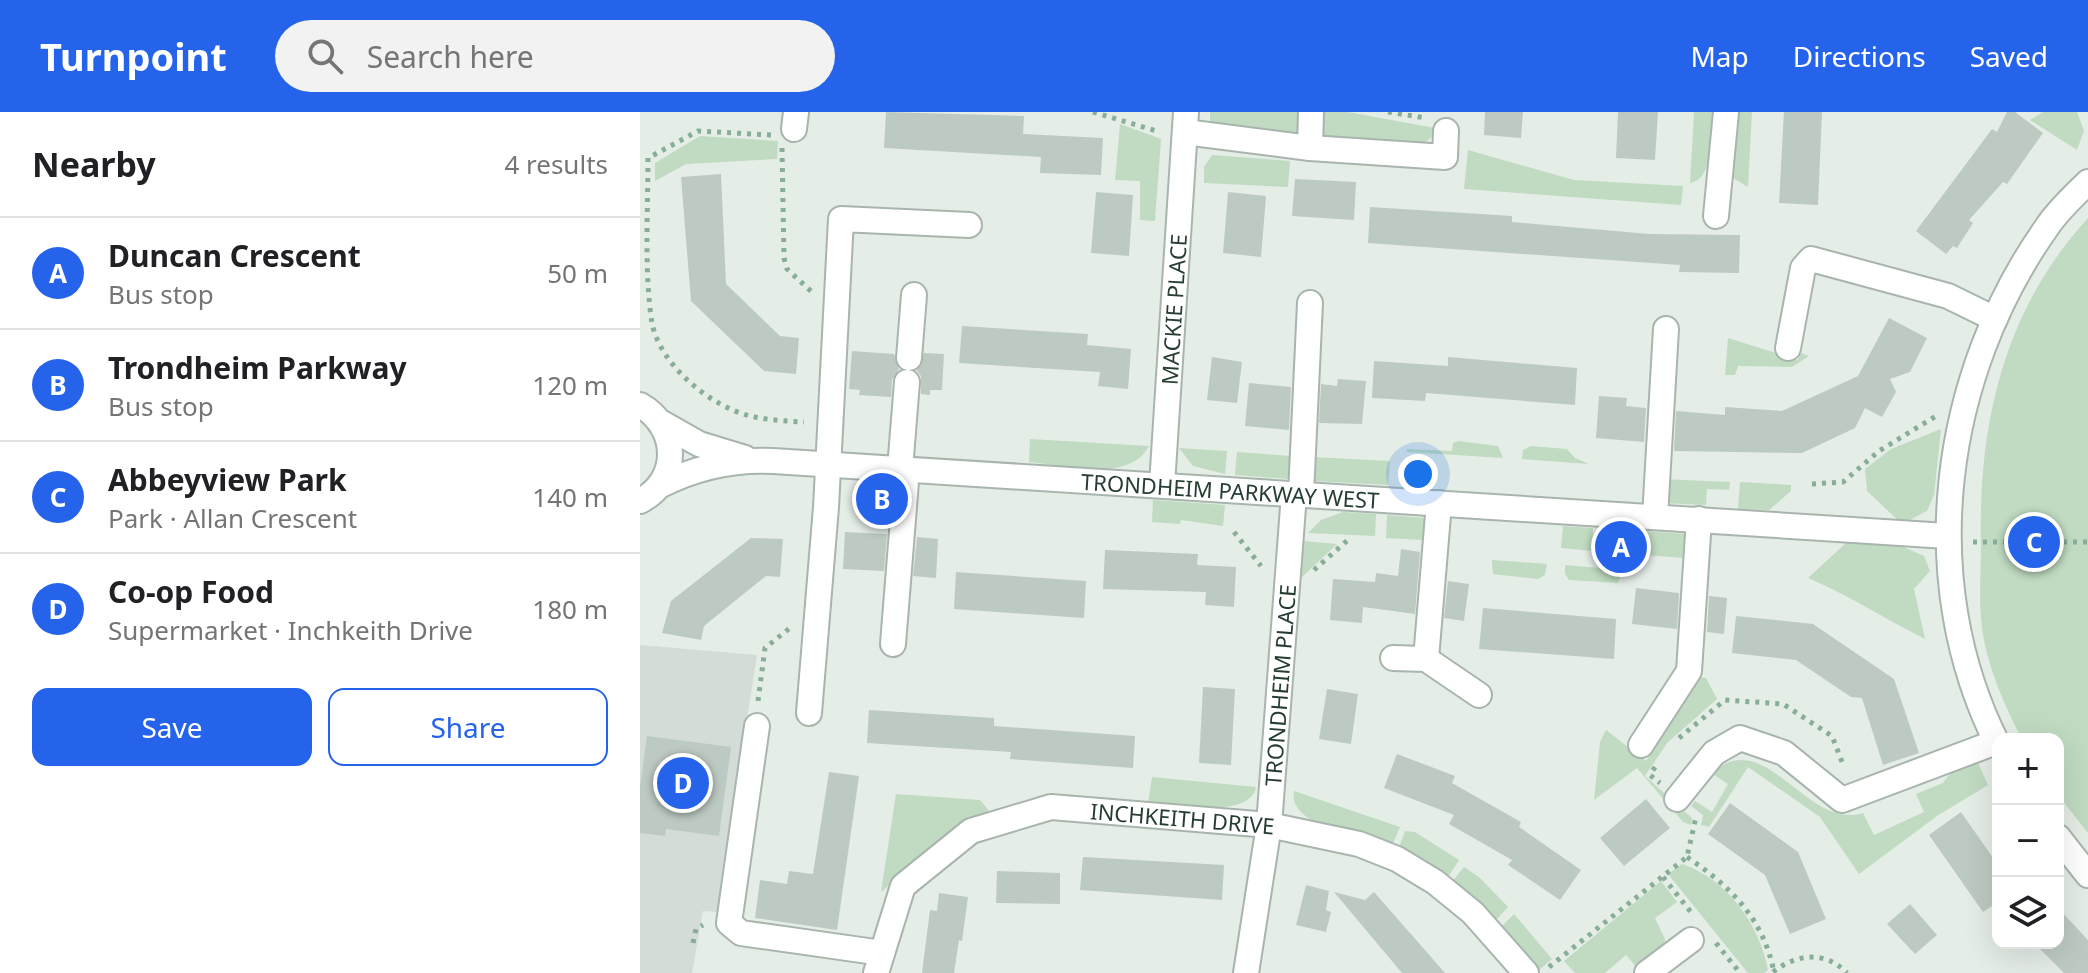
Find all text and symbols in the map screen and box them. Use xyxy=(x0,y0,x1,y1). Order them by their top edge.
search box xyxy=(275,20,835,92)
text: Turnpoint xyxy=(40,30,227,82)
icon: search xyxy=(303,34,347,78)
text: Search here xyxy=(367,36,534,77)
text: Map xyxy=(1690,37,1749,75)
text: Directions xyxy=(1793,37,1926,75)
text: Saved xyxy=(1970,37,2048,75)
text: Nearby xyxy=(32,141,156,187)
text: 4 results xyxy=(504,146,608,182)
street label: MACKIE PLACE xyxy=(1153,233,1193,386)
text: Duncan Crescent xyxy=(108,235,361,276)
text: A xyxy=(49,255,67,291)
text: 50 m xyxy=(547,255,608,291)
text: Bus stop xyxy=(108,276,214,312)
text: Trondheim Parkway xyxy=(108,347,407,388)
text: B xyxy=(49,367,67,403)
text: 120 m xyxy=(532,367,608,403)
text: Bus stop xyxy=(108,388,214,424)
your location xyxy=(1398,454,1438,494)
text: Abbeyview Park xyxy=(108,459,347,500)
street label: TRONDHEIM PARKWAY WEST xyxy=(1080,466,1380,515)
pin: B xyxy=(856,469,908,529)
text: C xyxy=(50,479,66,515)
text: 140 m xyxy=(532,479,608,515)
text: Park · Allan Crescent xyxy=(108,500,357,536)
pin: C xyxy=(2008,512,2060,572)
pin: A xyxy=(1595,517,1647,577)
text: Co-op Food xyxy=(108,571,274,612)
street label: TRONDHEIM PLACE xyxy=(1257,583,1302,787)
text: D xyxy=(48,591,68,627)
text: 180 m xyxy=(532,591,608,627)
text: Supermarket · Inchkeith Drive xyxy=(108,612,473,648)
button: Save xyxy=(32,688,312,766)
button: Share xyxy=(328,688,608,766)
map controls xyxy=(1992,733,2064,949)
button: + xyxy=(1992,733,2064,805)
pin: D xyxy=(657,753,709,813)
street label: INCHKEITH DRIVE xyxy=(1089,795,1276,840)
button: − xyxy=(1992,805,2064,877)
button: layers xyxy=(1992,877,2064,949)

